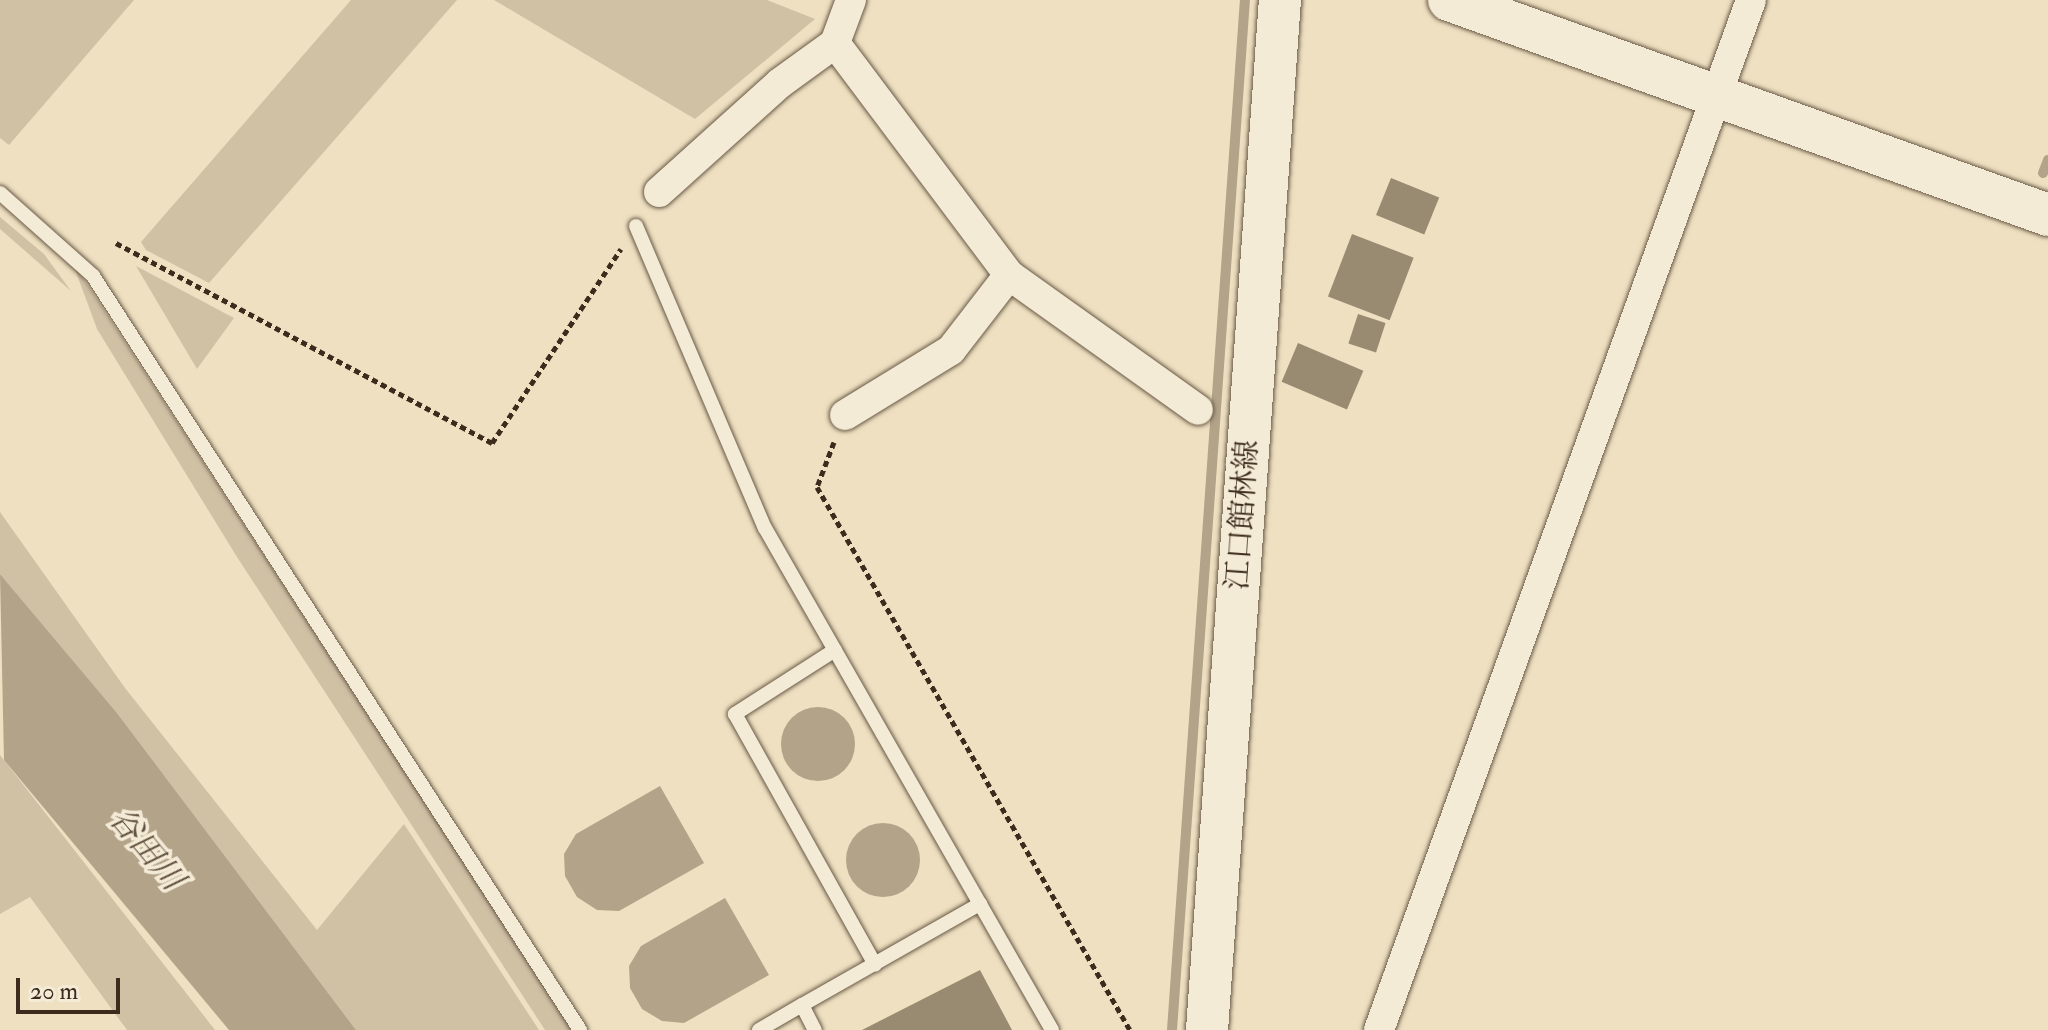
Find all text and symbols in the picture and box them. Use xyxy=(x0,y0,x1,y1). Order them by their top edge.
street label: 江口館林線 xyxy=(1220,439,1266,591)
water label: 谷田川 xyxy=(100,800,192,898)
scale bar xyxy=(20,962,124,1012)
text: 20 m xyxy=(30,976,78,1007)

